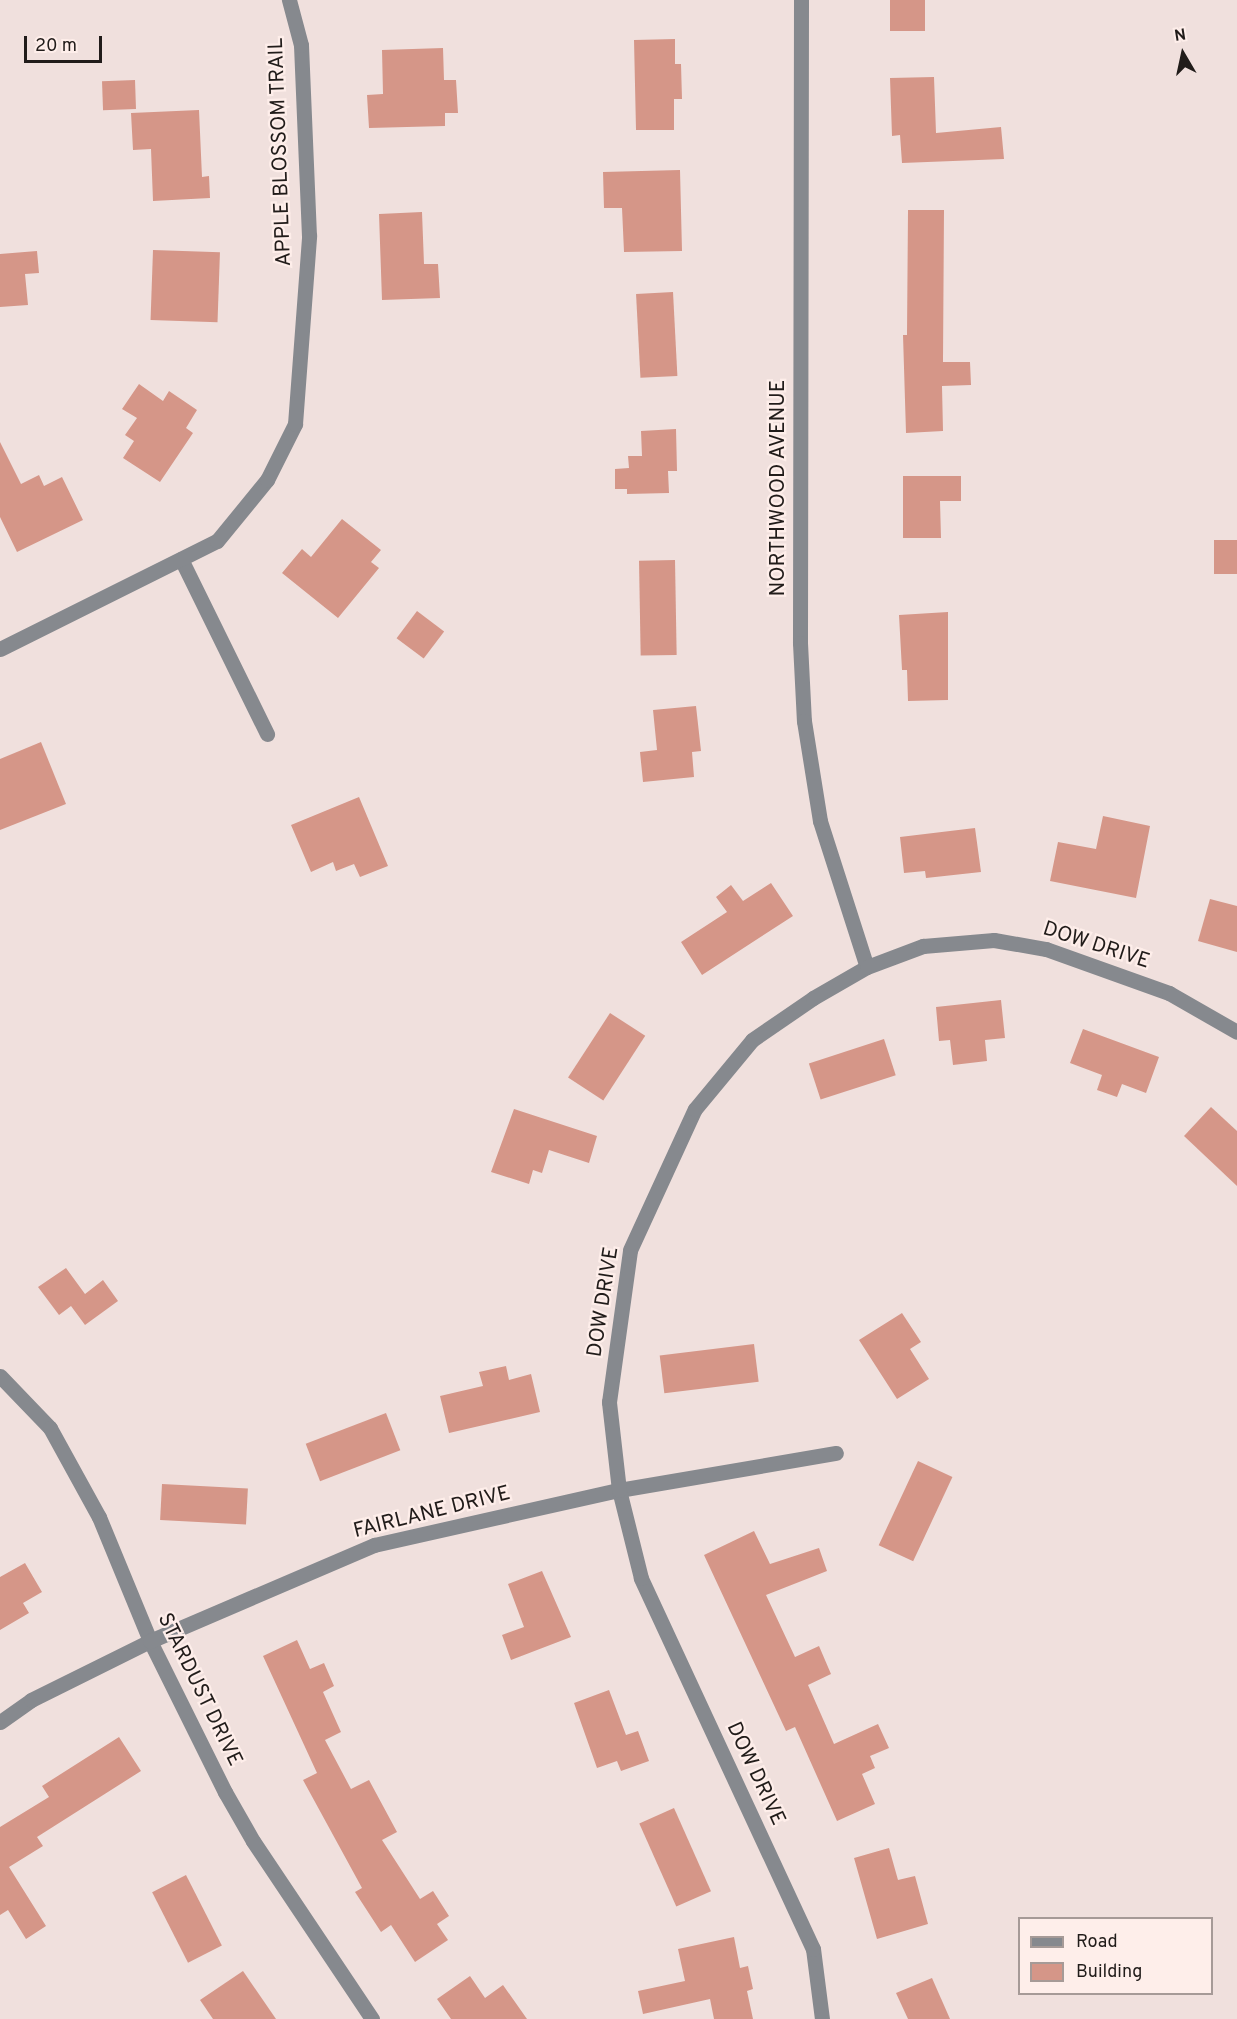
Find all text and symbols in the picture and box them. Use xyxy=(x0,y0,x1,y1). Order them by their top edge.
scale bar xyxy=(27,24,105,62)
north arrow xyxy=(1153,24,1213,84)
text: N xyxy=(1173,25,1187,47)
text: 20 m xyxy=(35,35,77,58)
street label: APPLE BLOSSOM TRAIL xyxy=(264,37,298,267)
street label: NORTHWOOD AVENUE xyxy=(766,379,792,597)
street label: DOW DRIVE xyxy=(1039,917,1153,975)
street label: DOW DRIVE xyxy=(583,1245,625,1359)
street label: FAIRLANE DRIVE xyxy=(351,1481,513,1545)
street label: STARDUST DRIVE xyxy=(151,1609,247,1771)
street label: DOW DRIVE xyxy=(720,1718,790,1830)
legend xyxy=(1018,1917,1213,1995)
text: Road xyxy=(1076,1931,1118,1954)
text: Building xyxy=(1076,1961,1142,1984)

